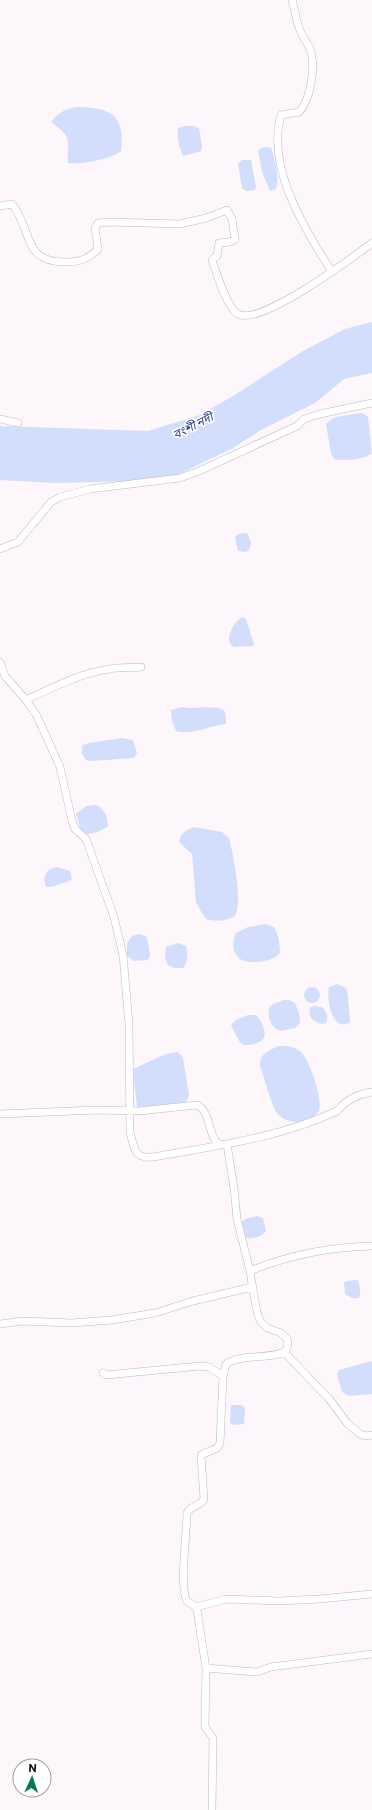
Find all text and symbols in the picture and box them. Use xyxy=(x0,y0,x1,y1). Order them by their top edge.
water label: বংশী নদী xyxy=(170,408,217,441)
north arrow xyxy=(12,1758,52,1798)
text: N xyxy=(28,1761,37,1774)

